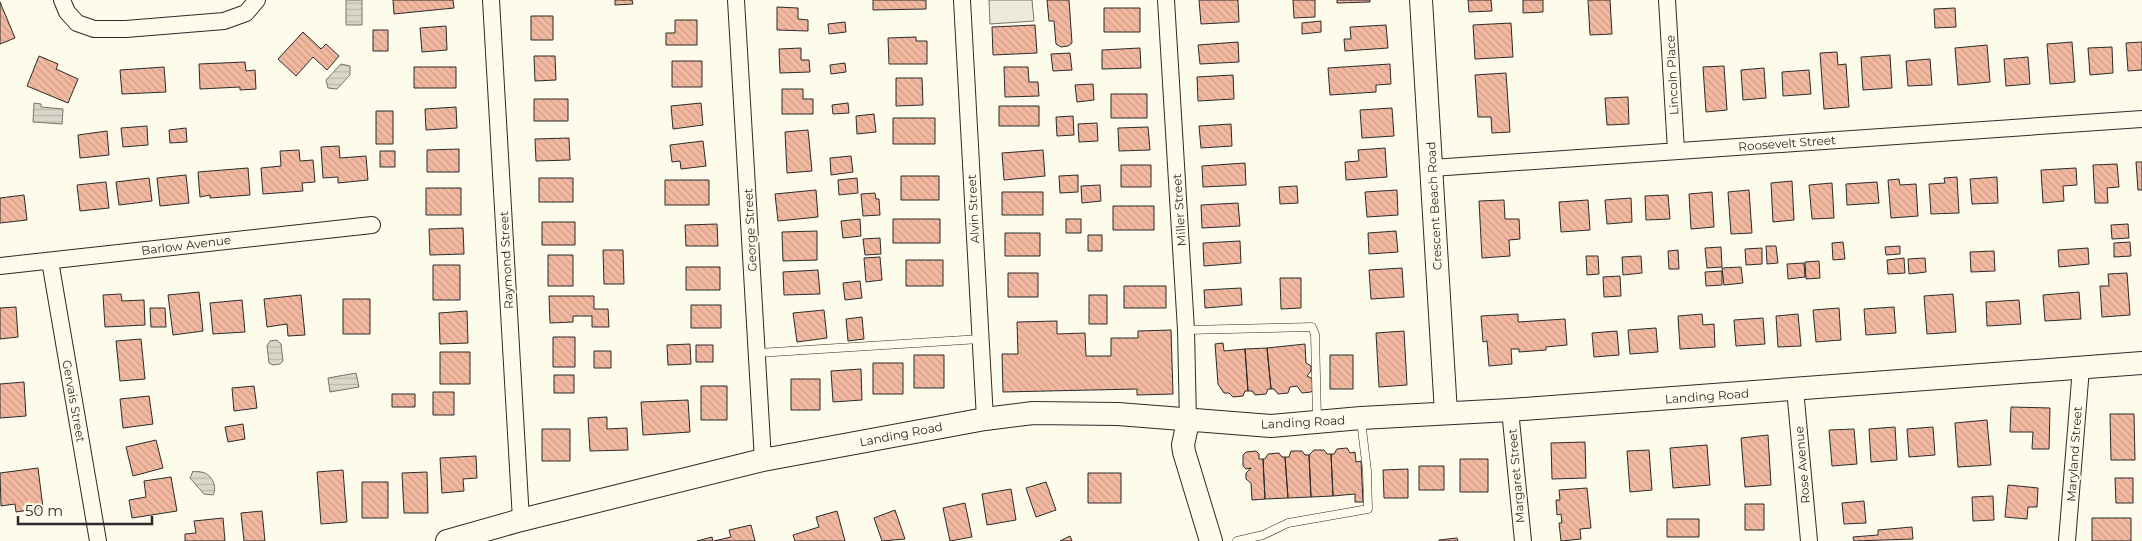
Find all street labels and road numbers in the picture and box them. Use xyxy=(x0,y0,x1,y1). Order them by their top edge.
street label: Lincoln Place xyxy=(1662,35,1682,115)
street label: Roosevelt Street xyxy=(1738,132,1836,154)
street label: Crescent Beach Road xyxy=(1423,141,1445,271)
street label: Miller Street xyxy=(1169,173,1189,247)
street label: Alvin Street xyxy=(964,174,982,244)
street label: George Street xyxy=(740,188,760,272)
street label: Raymond Street xyxy=(496,211,516,309)
street label: Barlow Avenue xyxy=(140,232,232,258)
street label: Gervais Street xyxy=(59,359,89,443)
street label: Landing Road xyxy=(1664,386,1750,406)
street label: Maryland Street xyxy=(2063,406,2085,502)
street label: Landing Road xyxy=(1260,412,1346,432)
street label: Landing Road xyxy=(858,419,944,449)
street label: Rose Avenue xyxy=(1791,426,1813,504)
street label: Margaret Street xyxy=(1504,428,1528,524)

